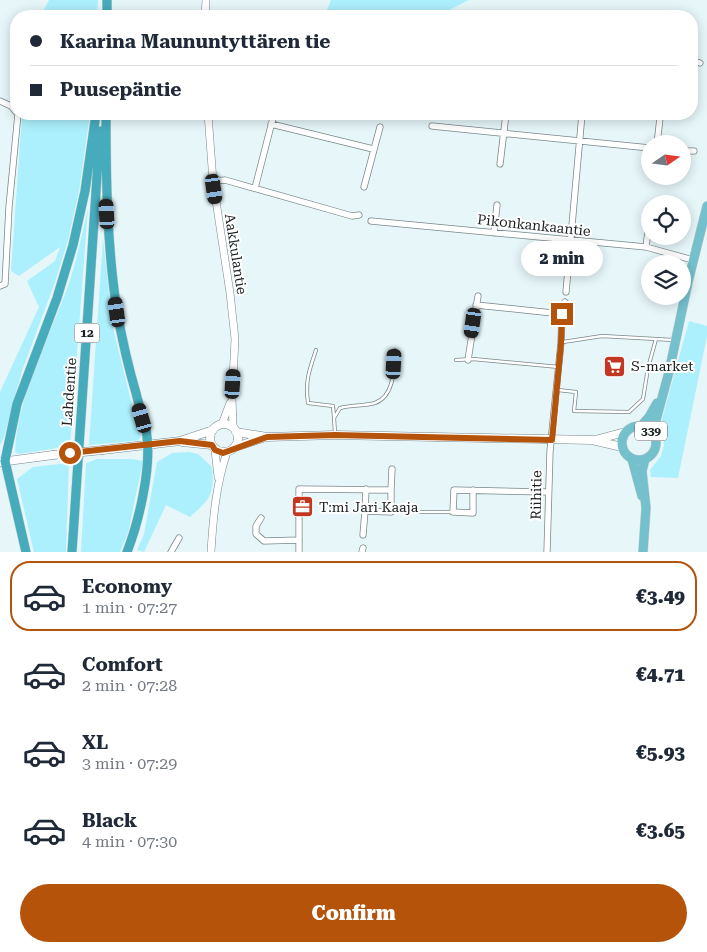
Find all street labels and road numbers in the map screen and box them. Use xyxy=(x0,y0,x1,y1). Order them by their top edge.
street label: Pikonkankaantie xyxy=(476,211,592,239)
street label: Aakkulantie xyxy=(222,212,250,296)
road number: 12 xyxy=(74,323,100,342)
street label: Lahdentie xyxy=(59,357,79,427)
road number: 339 xyxy=(635,422,667,441)
street label: Riihitie xyxy=(528,470,544,520)

